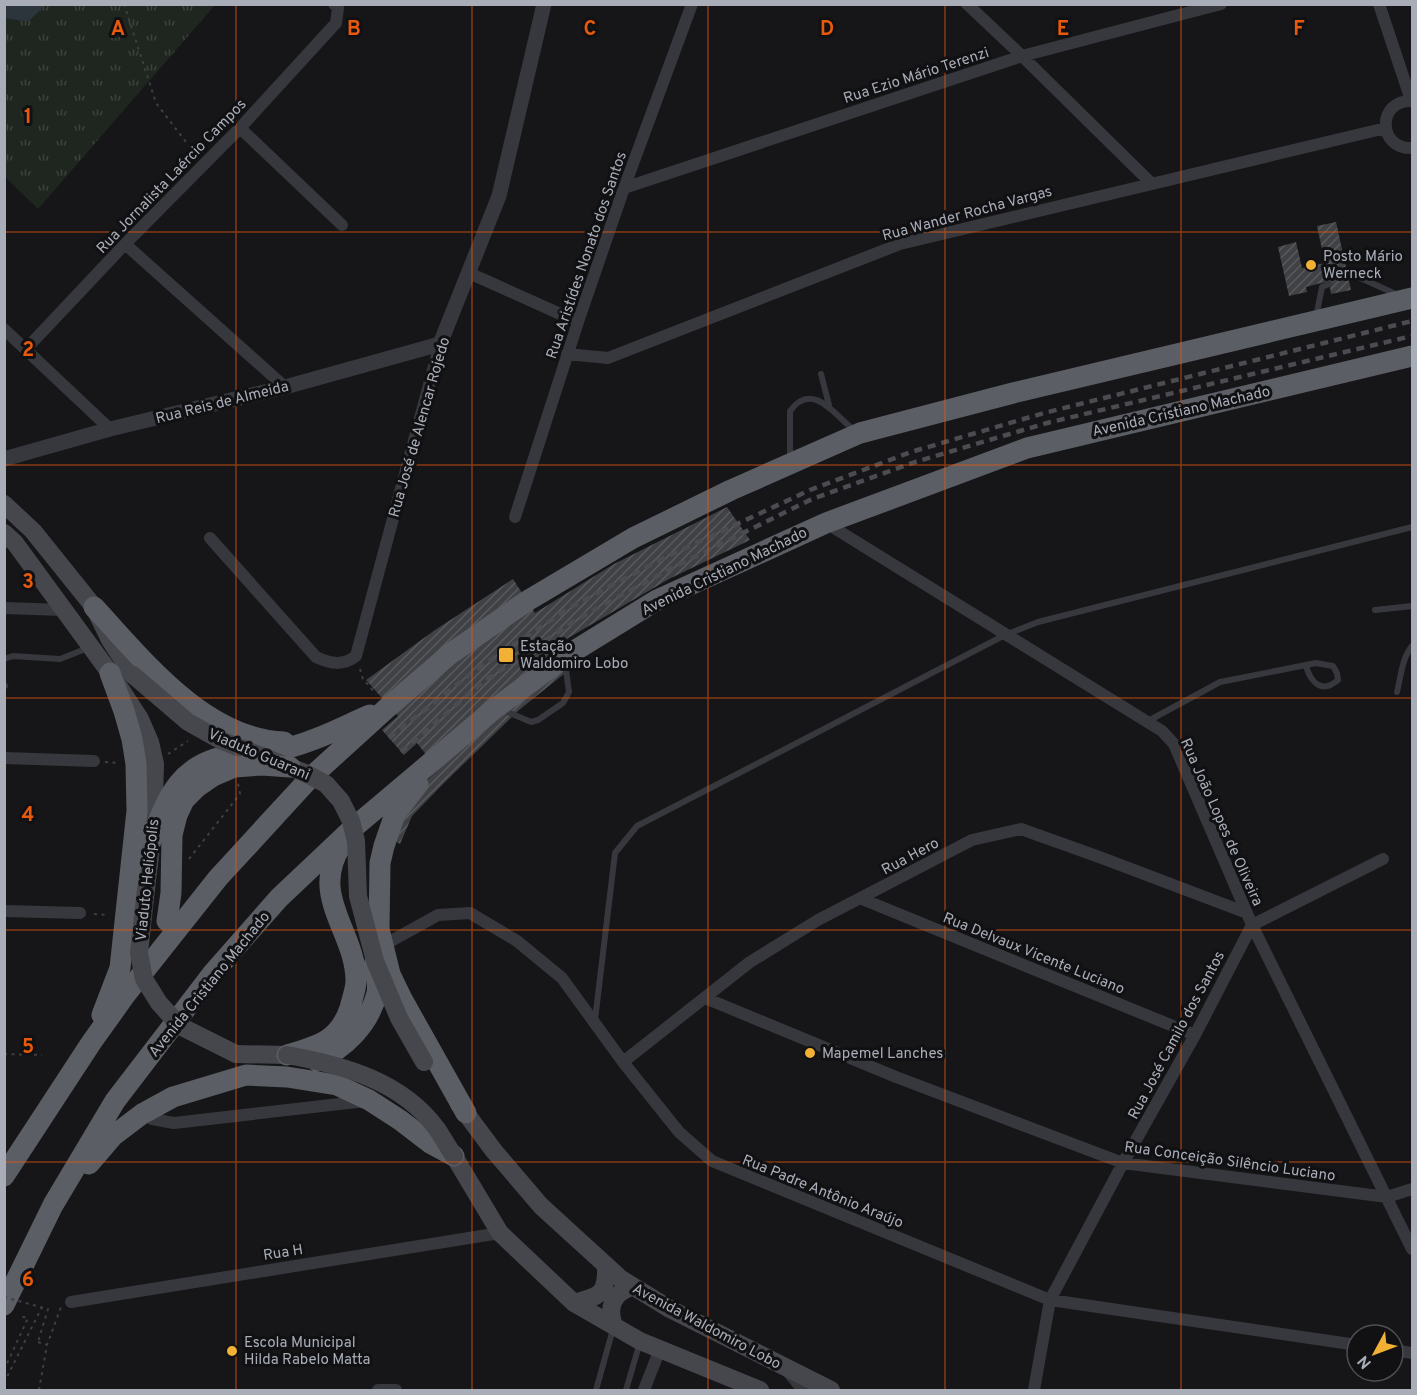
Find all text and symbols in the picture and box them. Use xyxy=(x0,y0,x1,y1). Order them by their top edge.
text: A xyxy=(111,17,125,43)
text: B xyxy=(347,17,361,43)
text: C xyxy=(584,17,596,43)
text: D xyxy=(820,17,834,43)
text: E xyxy=(1057,17,1069,43)
text: F xyxy=(1293,17,1305,43)
street label: Rua Ezio Mário Terenzi xyxy=(841,44,992,109)
street label: Rua Jornalista Laércio Campos xyxy=(93,96,251,258)
text: 1 xyxy=(24,105,32,131)
street label: Rua Aristídes Nonato dos Santos xyxy=(543,149,632,362)
street label: Rua Wander Rocha Vargas xyxy=(880,183,1054,246)
place label: Posto Mário Werneck xyxy=(1323,248,1403,284)
marker: Posto Mário Werneck xyxy=(1304,258,1318,272)
street label: Rua José de Alencar Rojedo xyxy=(386,335,455,520)
text: 2 xyxy=(22,338,34,364)
street label: Rua Reis de Almeida xyxy=(154,378,291,429)
street label: Avenida Cristiano Machado xyxy=(1091,383,1272,442)
street label: Avenida Cristiano Machado xyxy=(639,524,811,621)
text: 3 xyxy=(22,570,34,596)
place label: Estação Waldomiro Lobo xyxy=(520,638,628,674)
marker: Estação Waldomiro Lobo xyxy=(497,646,515,664)
street label: Viaduto Guarani xyxy=(205,725,312,785)
street label: Rua João Lopes de Oliveira xyxy=(1175,736,1266,909)
text: 4 xyxy=(22,803,34,829)
street label: Viaduto Heliópolis xyxy=(133,818,164,942)
street label: Rua Hero xyxy=(879,834,943,880)
street label: Avenida Cristiano Machado xyxy=(146,908,275,1062)
street label: Rua Delvaux Vicente Luciano xyxy=(940,909,1127,1000)
street label: Rua José Camilo dos Santos xyxy=(1125,948,1230,1123)
text: 5 xyxy=(22,1035,34,1061)
place label: Mapemel Lanches xyxy=(822,1045,943,1064)
marker: Mapemel Lanches xyxy=(803,1046,817,1060)
street label: Rua Conceição Silêncio Luciano xyxy=(1123,1138,1337,1187)
street label: Rua Padre Antônio Araújo xyxy=(739,1151,906,1233)
street label: Rua H xyxy=(262,1241,305,1266)
text: 6 xyxy=(22,1268,34,1294)
street label: Avenida Waldomiro Lobo xyxy=(629,1280,784,1375)
north arrow xyxy=(1345,1323,1405,1383)
place label: Escola Municipal Hilda Rabelo Matta xyxy=(244,1334,371,1370)
marker: Escola Municipal Hilda Rabelo Matta xyxy=(225,1344,239,1358)
text: N xyxy=(1354,1351,1377,1372)

